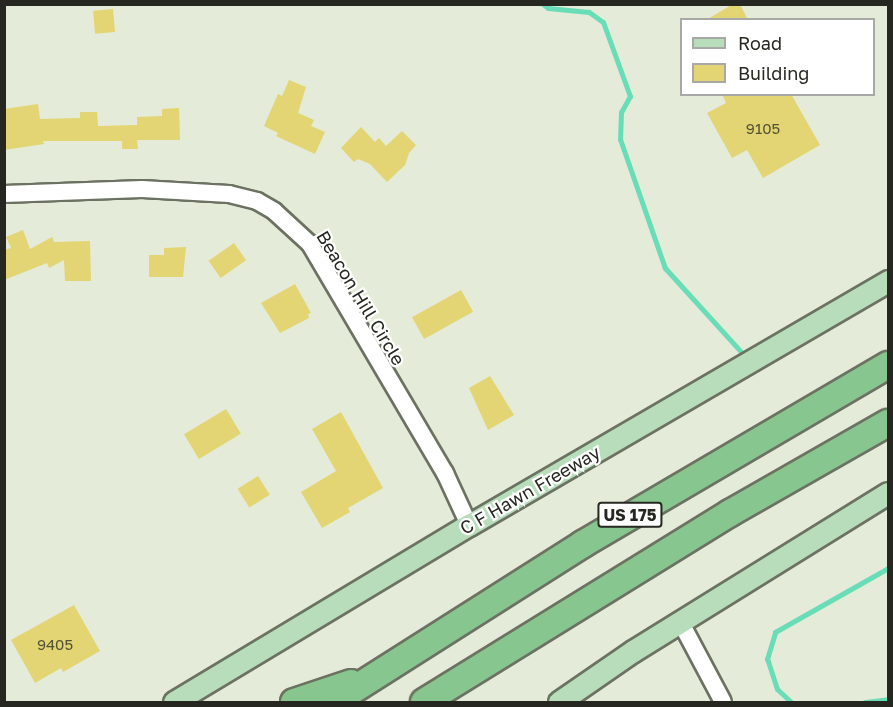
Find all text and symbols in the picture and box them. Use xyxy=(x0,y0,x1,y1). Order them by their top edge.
legend xyxy=(680,18,875,96)
text: Road xyxy=(738,32,782,54)
text: Building xyxy=(738,62,809,84)
house number: 9105 xyxy=(746,120,780,138)
street label: Beacon Hill Circle xyxy=(312,227,410,369)
street label: C F Hawn Freeway xyxy=(456,441,604,539)
road number: US 175 xyxy=(597,502,663,528)
house number: 9405 xyxy=(37,636,73,654)

